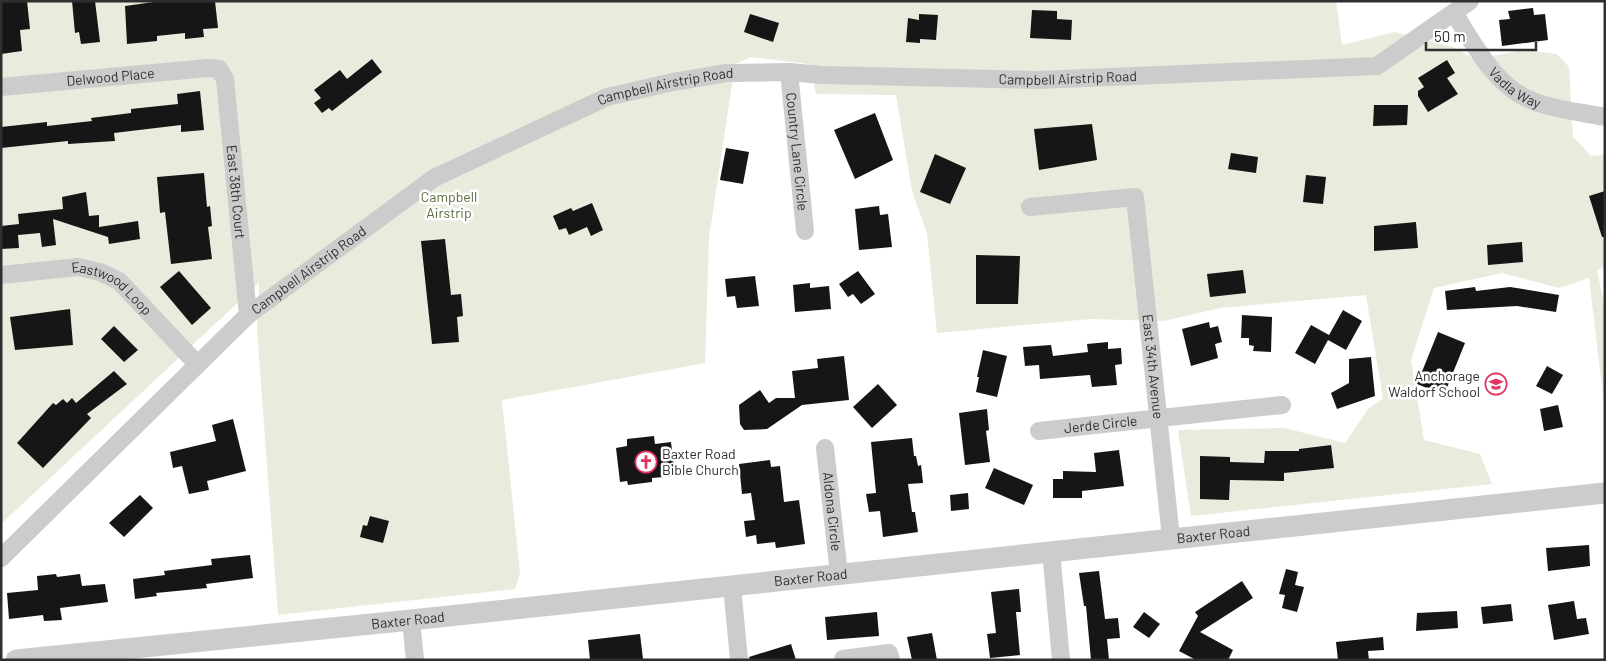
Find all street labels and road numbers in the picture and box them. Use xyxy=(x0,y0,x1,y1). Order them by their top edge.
street label: Vadla Way xyxy=(1485,63,1544,111)
street label: Delwood Place xyxy=(66,64,155,89)
street label: Campbell Airstrip Road xyxy=(594,64,733,108)
street label: Campbell Airstrip Road xyxy=(998,67,1137,88)
street label: Country Lane Circle xyxy=(783,91,812,212)
street label: East 38th Court xyxy=(223,144,250,240)
street label: Campbell Airstrip Road xyxy=(248,222,369,318)
street label: Eastwood Loop xyxy=(71,258,156,319)
street label: East 34th Avenue xyxy=(1139,313,1167,420)
street label: Jerde Circle xyxy=(1063,412,1138,436)
street label: Aldona Circle xyxy=(820,471,845,552)
street label: Baxter Road xyxy=(1176,522,1251,547)
street label: Baxter Road xyxy=(773,565,848,589)
street label: Baxter Road xyxy=(370,607,446,632)

